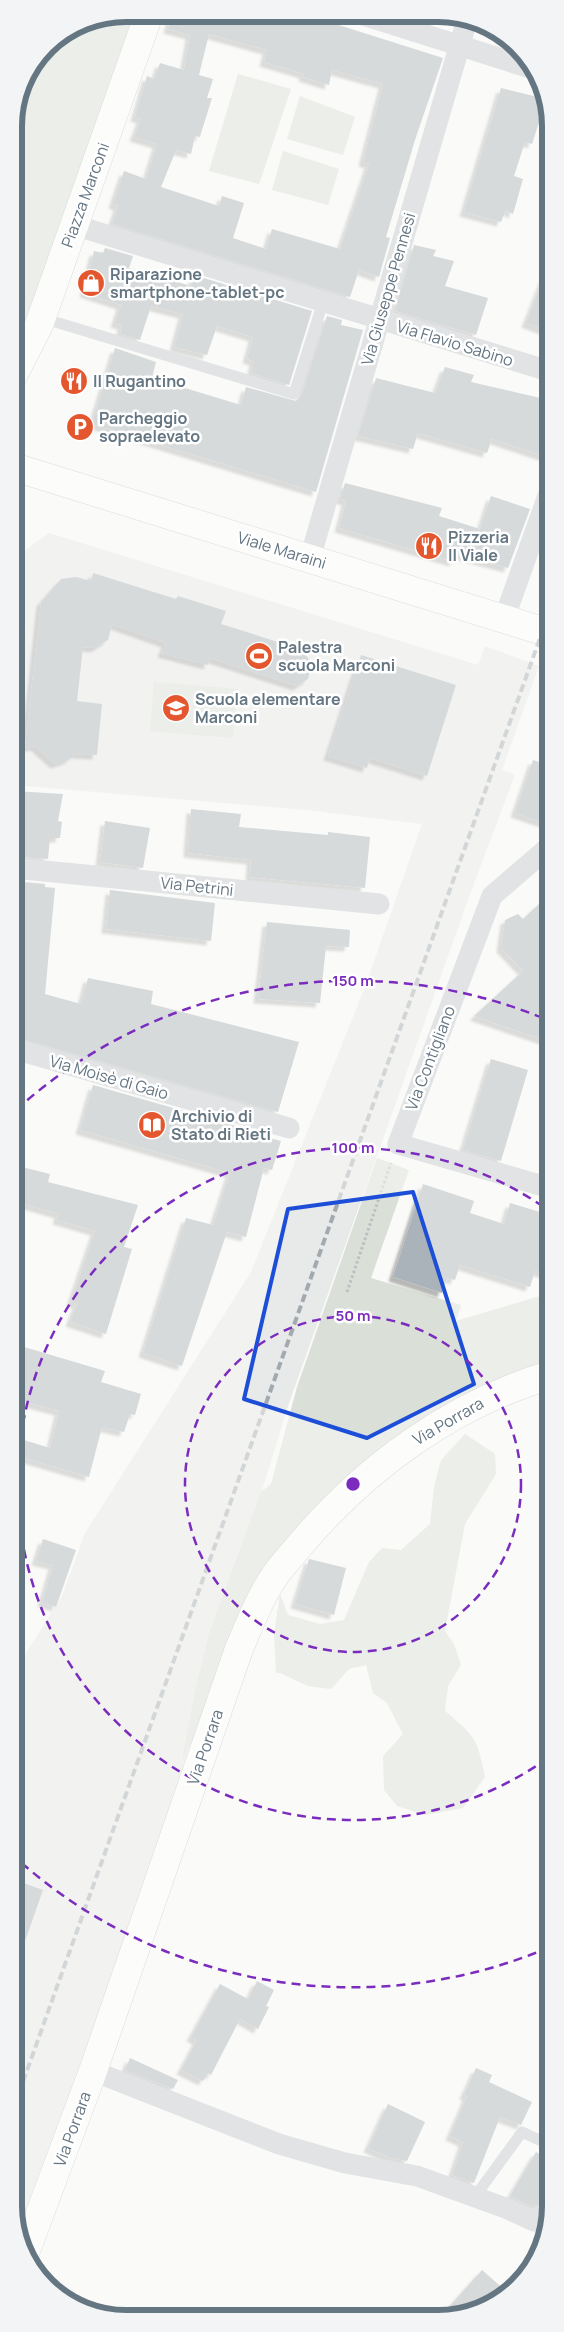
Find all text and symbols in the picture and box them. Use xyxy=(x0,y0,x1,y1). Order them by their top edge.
street label: Piazza Marconi xyxy=(56,140,114,250)
street label: Via Giuseppe Pennesi xyxy=(356,210,420,368)
place label: Riparazione smartphone-tablet-pc xyxy=(110,263,284,303)
shop icon: Riparazione smartphone-tablet-pc xyxy=(76,268,106,298)
street label: Via Flavio Sabino xyxy=(394,315,516,371)
restaurant icon: Il Rugantino xyxy=(59,366,89,396)
place label: Il Rugantino xyxy=(93,370,186,392)
place label: Parcheggio sopraelevato xyxy=(99,407,200,447)
parking icon: Parcheggio sopraelevato xyxy=(65,412,95,442)
street label: Viale Maraini xyxy=(235,526,329,574)
place label: Pizzeria Il Viale xyxy=(448,526,509,566)
restaurant icon: Pizzeria Il Viale xyxy=(414,531,444,561)
place label: Palestra scuola Marconi xyxy=(278,636,395,676)
sports icon: Palestra scuola Marconi xyxy=(244,641,274,671)
place label: Scuola elementare Marconi xyxy=(195,688,341,728)
school or university icon: Scuola elementare Marconi xyxy=(161,693,191,723)
street label: Via Petrini xyxy=(159,871,235,901)
text: 150 m xyxy=(332,970,374,991)
street label: Via Contigliano xyxy=(400,1002,460,1114)
street label: Via Moisè di Gaio xyxy=(47,1050,171,1104)
place label: Archivio di Stato di Rieti xyxy=(171,1105,271,1145)
library icon: Archivio di Stato di Rieti xyxy=(137,1110,167,1140)
text: 100 m xyxy=(332,1137,374,1158)
text: 50 m xyxy=(335,1305,371,1326)
street label: Via Porrara xyxy=(408,1392,488,1450)
centre of rings xyxy=(344,1475,362,1493)
street label: Via Porrara xyxy=(182,1706,228,1788)
street label: Via Porrara xyxy=(48,2088,96,2170)

